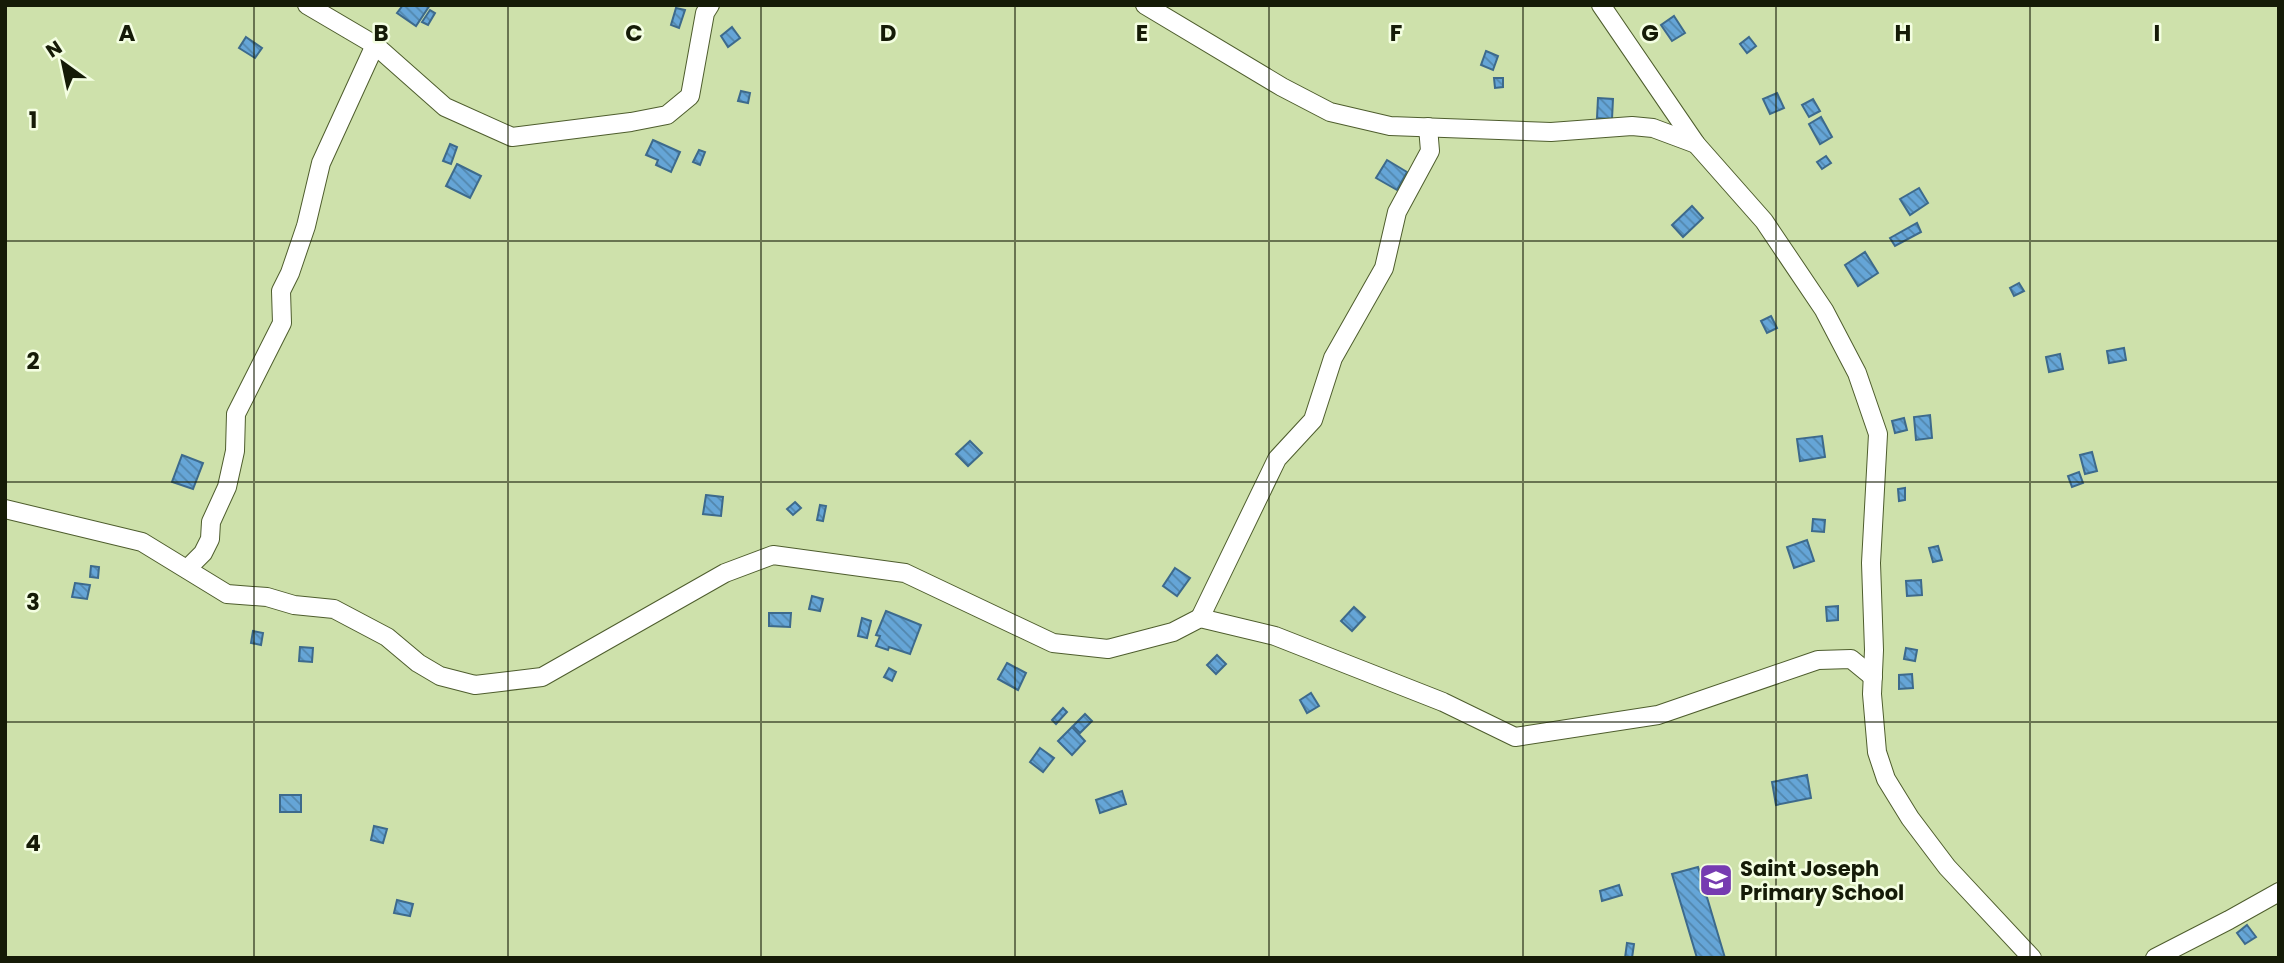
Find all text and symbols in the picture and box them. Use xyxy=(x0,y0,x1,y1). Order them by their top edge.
text: A xyxy=(119,17,136,49)
text: B xyxy=(373,17,389,49)
text: C xyxy=(625,17,643,49)
text: D xyxy=(880,17,896,49)
text: E xyxy=(1136,17,1148,49)
text: F xyxy=(1390,17,1402,49)
text: G xyxy=(1641,17,1659,49)
text: H xyxy=(1895,17,1911,49)
text: I xyxy=(2154,17,2160,49)
north arrow xyxy=(28,28,98,98)
text: N xyxy=(41,34,67,64)
text: 1 xyxy=(29,104,37,136)
text: 2 xyxy=(26,345,40,377)
text: 3 xyxy=(26,586,40,618)
text: 4 xyxy=(25,827,41,859)
place label: Saint Joseph Primary School xyxy=(1740,854,1904,907)
school or university icon: Saint Joseph Primary School xyxy=(1697,861,1735,899)

